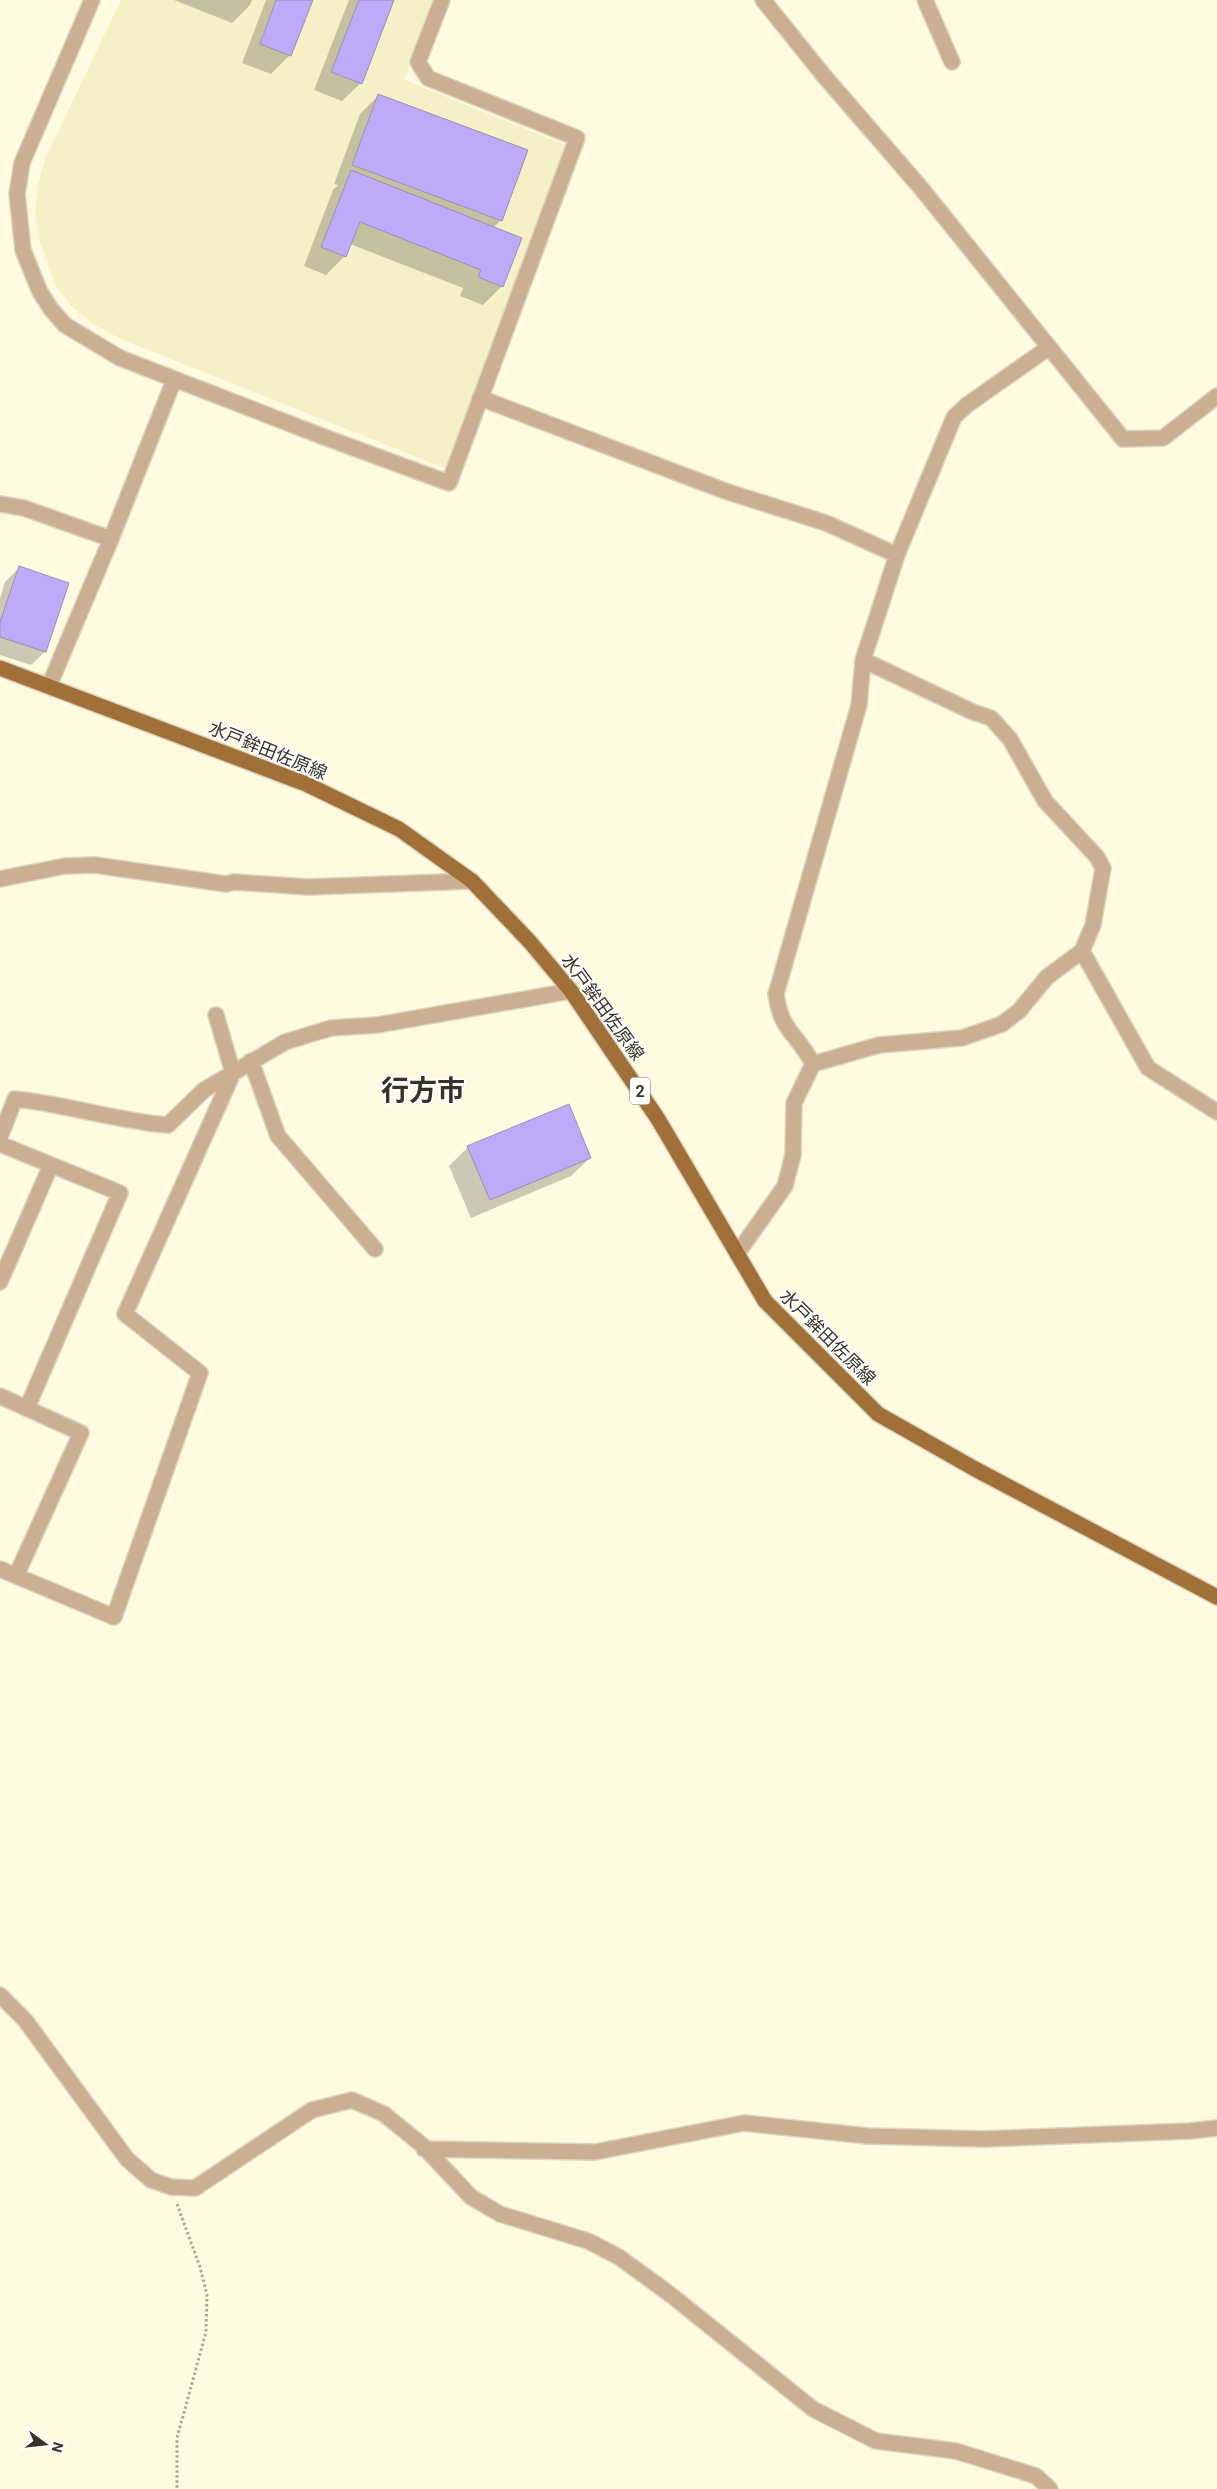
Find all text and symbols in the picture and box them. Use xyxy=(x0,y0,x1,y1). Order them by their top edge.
street label: 水戸鉾田佐原線 xyxy=(206,717,330,783)
street label: 水戸鉾田佐原線 xyxy=(557,950,649,1064)
district label: 行方市 xyxy=(381,1074,465,1107)
road number: 2 xyxy=(630,1078,650,1104)
street label: 水戸鉾田佐原線 xyxy=(776,1285,880,1389)
north arrow xyxy=(20,2419,70,2469)
text: N xyxy=(49,2441,67,2454)

